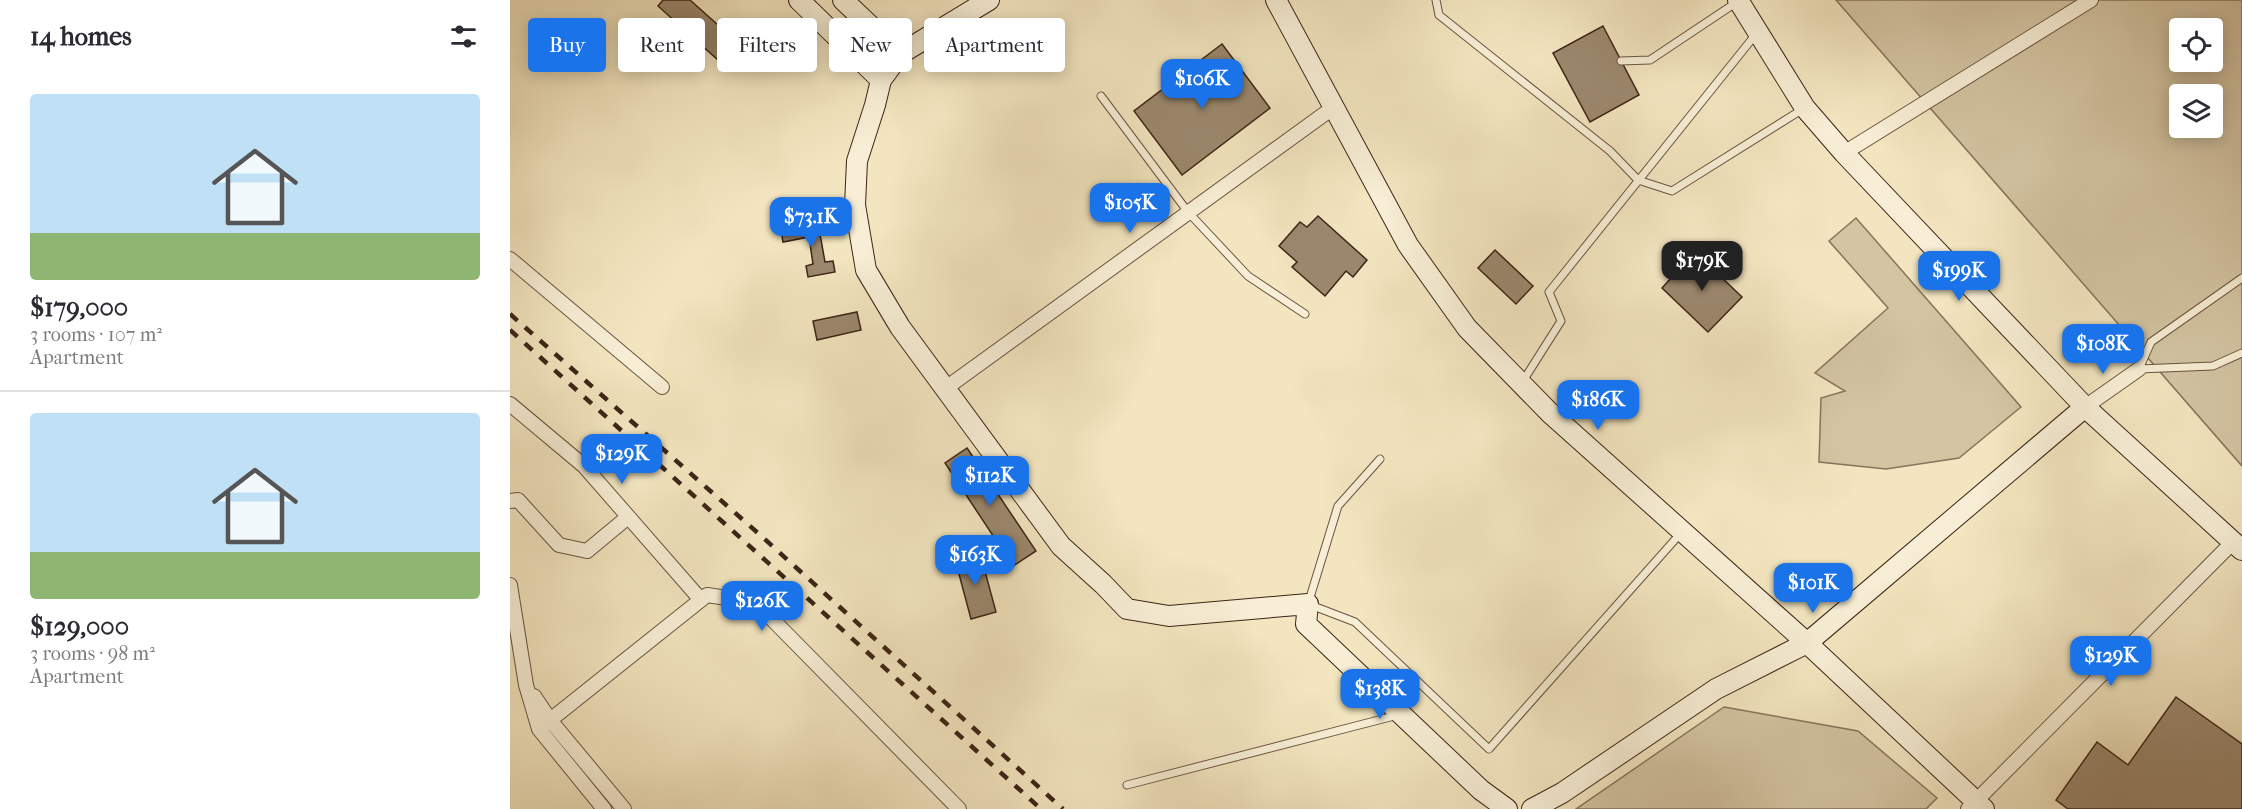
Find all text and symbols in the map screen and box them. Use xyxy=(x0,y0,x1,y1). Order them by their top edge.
chip: Buy xyxy=(528,18,606,72)
chip: Rent xyxy=(618,18,705,72)
chip: Filters xyxy=(717,18,817,72)
chip: New xyxy=(829,18,912,72)
chip: Apartment xyxy=(924,18,1065,72)
map controls xyxy=(2169,18,2223,138)
button: locate xyxy=(2169,18,2223,72)
icon: filters xyxy=(447,20,480,53)
text: 14 homes xyxy=(30,21,132,52)
pin: $106K xyxy=(1160,59,1244,110)
text: $106K xyxy=(1175,67,1229,90)
button: layers xyxy=(2169,84,2223,138)
icon: home xyxy=(201,133,309,241)
pin: $105K xyxy=(1088,183,1172,234)
text: $105K xyxy=(1104,191,1156,214)
pin: $73.1K xyxy=(762,197,860,248)
text: $73.1K xyxy=(784,205,838,228)
pin: $179K xyxy=(1660,241,1744,292)
text: $179K xyxy=(1676,249,1728,272)
pin: $199K xyxy=(1917,251,2001,302)
text: $199K xyxy=(1932,259,1986,282)
text: $179,000 xyxy=(30,292,128,323)
text: 3 rooms · 107 m² xyxy=(30,323,162,346)
pin: $108K xyxy=(2061,324,2145,375)
text: $108K xyxy=(2076,332,2130,355)
text: Apartment xyxy=(30,346,124,369)
pin: $186K xyxy=(1556,380,1640,431)
text: $186K xyxy=(1571,388,1625,411)
pin: $129K xyxy=(580,434,664,485)
text: $129K xyxy=(595,442,649,465)
icon: home xyxy=(201,452,309,560)
pin: $112K xyxy=(948,456,1032,507)
text: $112K xyxy=(965,464,1015,487)
pin: $163K xyxy=(933,535,1017,586)
text: $163K xyxy=(949,543,1001,566)
pin: $101K xyxy=(1771,563,1855,614)
text: $101K xyxy=(1788,571,1838,594)
pin: $126K xyxy=(720,581,804,632)
text: $126K xyxy=(735,589,789,612)
text: $129,000 xyxy=(30,611,129,642)
pin: $129K xyxy=(2069,636,2153,687)
text: 3 rooms · 98 m² xyxy=(30,642,155,665)
text: $129K xyxy=(2084,644,2138,667)
text: Apartment xyxy=(30,665,124,688)
pin: $138K xyxy=(1338,669,1422,720)
text: $138K xyxy=(1355,677,1405,700)

